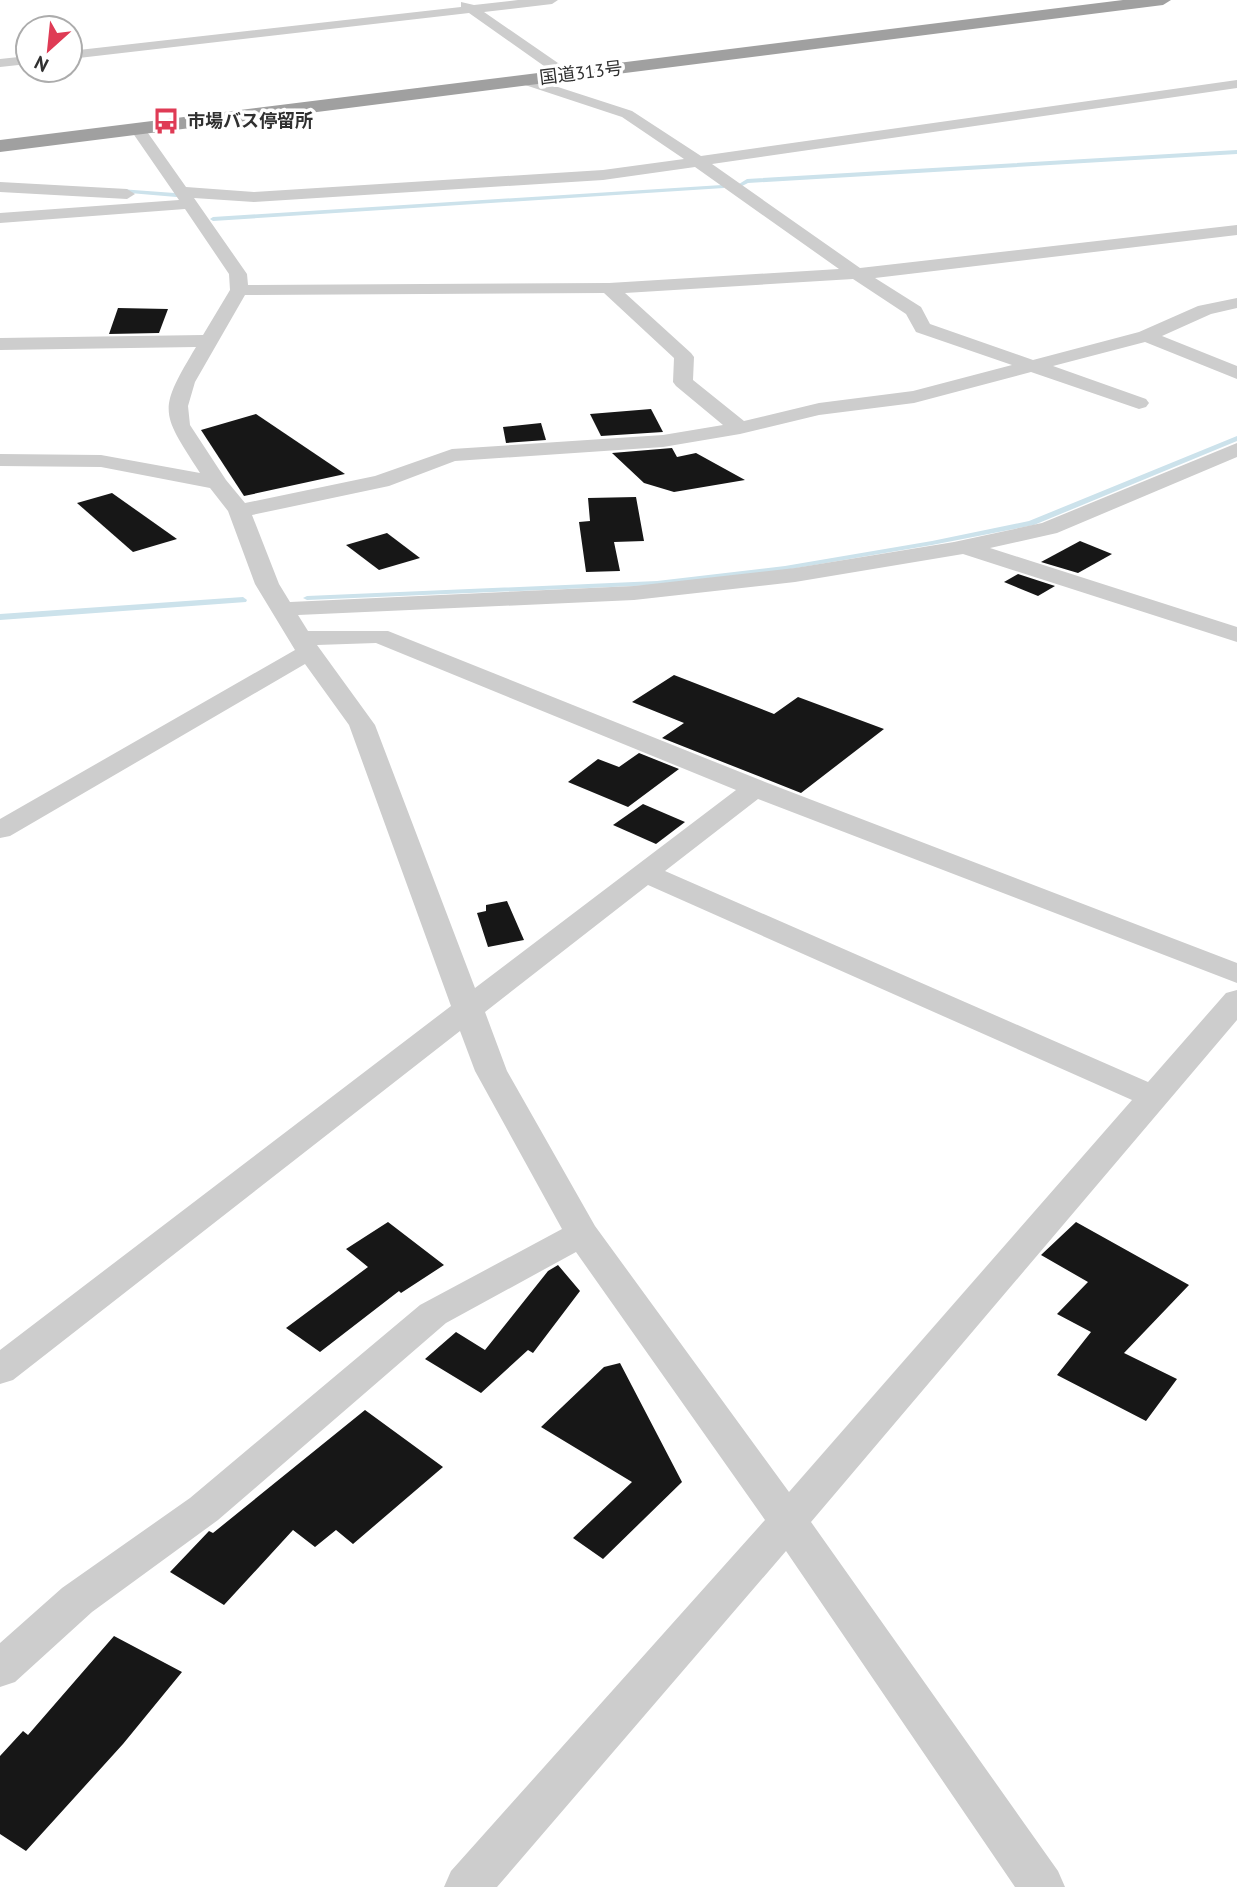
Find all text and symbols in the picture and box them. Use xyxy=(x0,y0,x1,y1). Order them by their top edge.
north arrow xyxy=(14,14,84,84)
text: N xyxy=(30,51,52,78)
street label: 国道313号 xyxy=(538,56,624,89)
bus stop icon: 市場バス停留所 xyxy=(151,106,181,136)
place label: 市場バス停留所 xyxy=(187,109,313,132)

